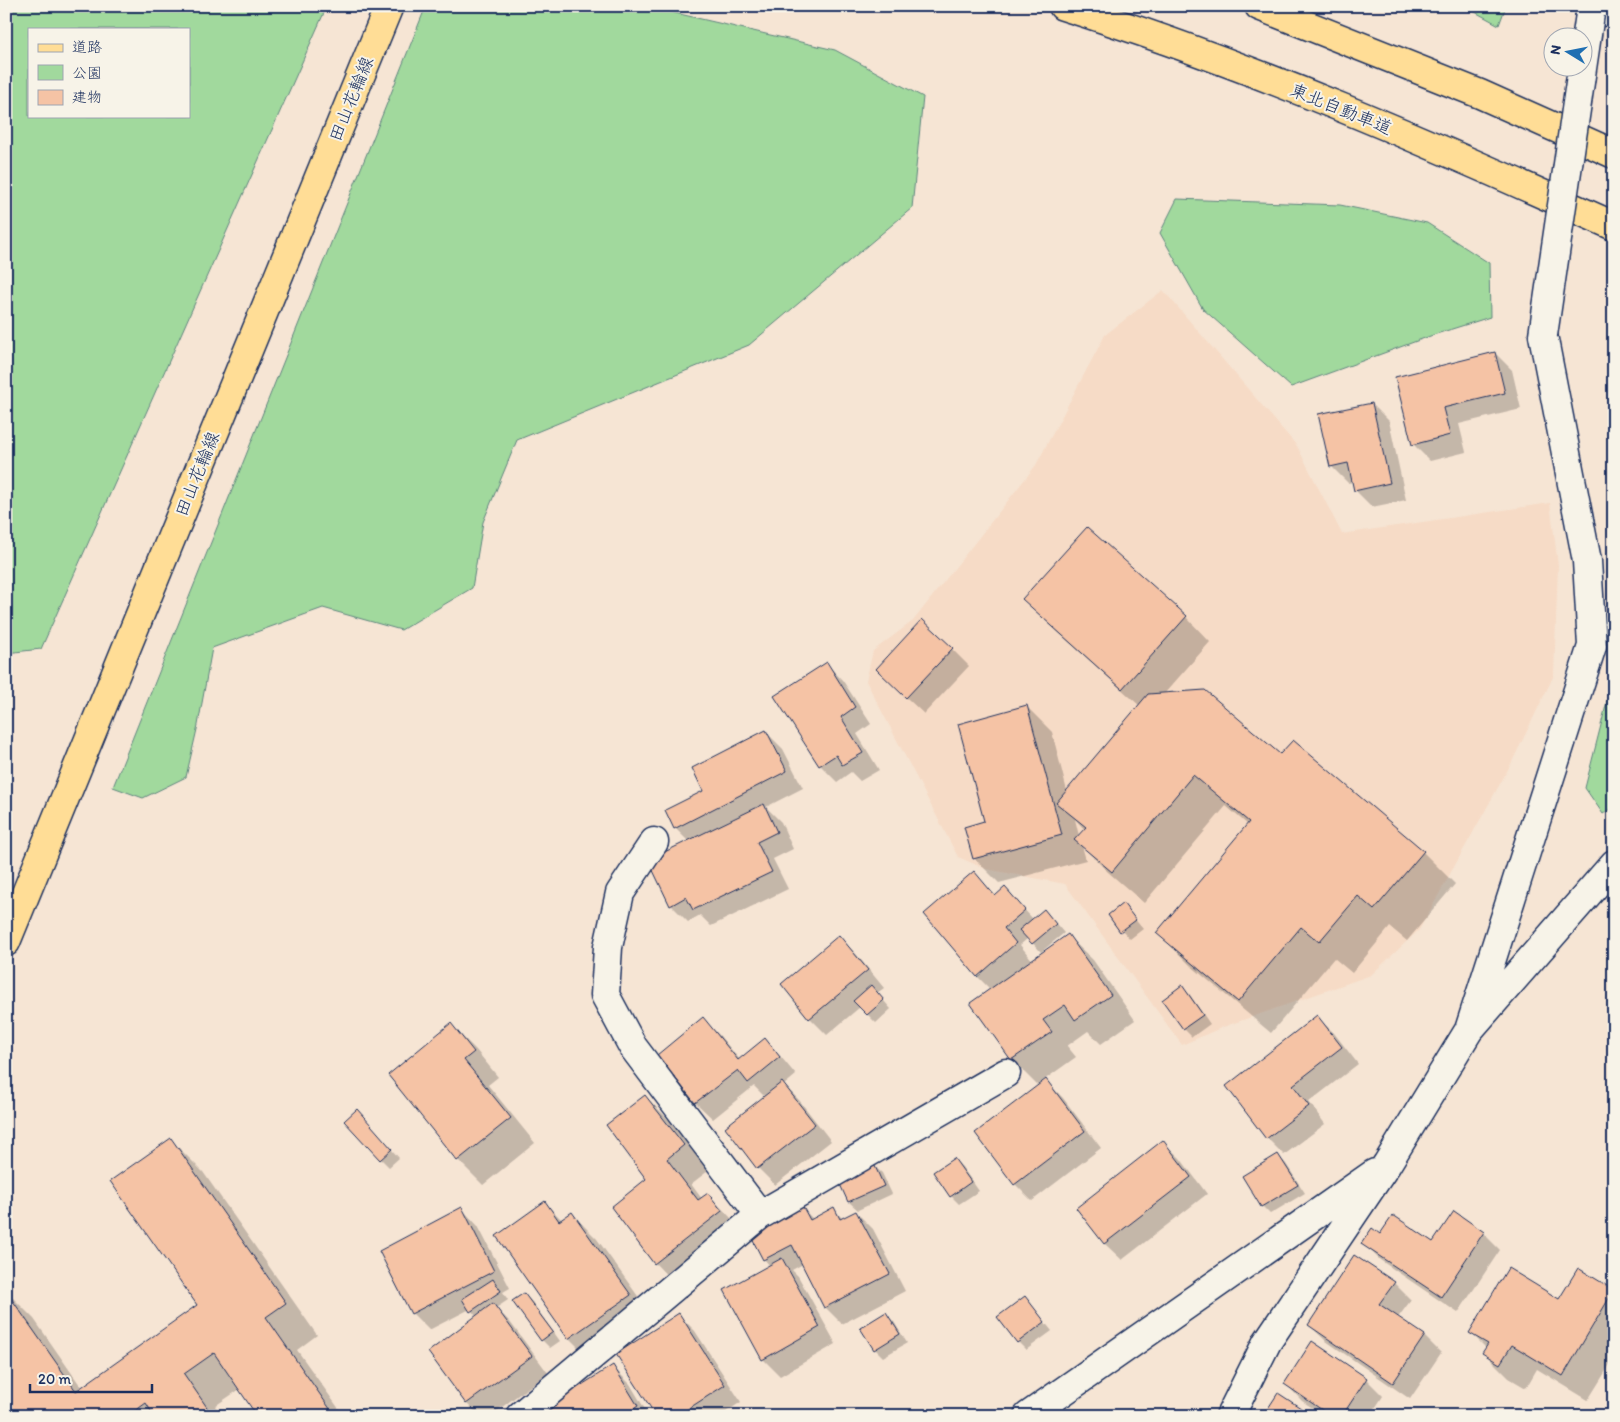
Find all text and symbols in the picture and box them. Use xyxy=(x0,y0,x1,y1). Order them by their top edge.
legend xyxy=(28,28,190,118)
north arrow xyxy=(1542,28,1592,78)
text: 道路 xyxy=(72,38,102,56)
text: N xyxy=(1546,44,1565,56)
street label: 田山花輪線 xyxy=(324,53,378,145)
text: 公園 xyxy=(72,64,102,82)
street label: 東北自動車道 xyxy=(1287,79,1395,139)
text: 建物 xyxy=(72,88,102,106)
street label: 田山花輪線 xyxy=(170,428,224,520)
scale bar xyxy=(30,1362,152,1394)
text: 20 m xyxy=(38,1370,72,1388)

